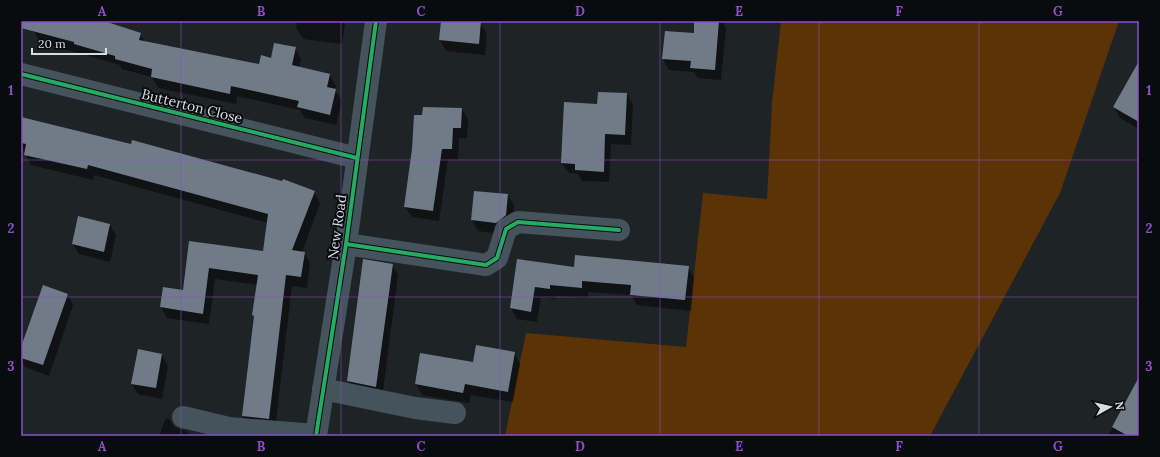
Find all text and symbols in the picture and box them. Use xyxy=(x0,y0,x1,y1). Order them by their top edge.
text: A xyxy=(98,3,107,20)
text: B xyxy=(257,3,266,20)
text: C xyxy=(417,3,426,20)
text: D xyxy=(575,3,585,20)
text: E xyxy=(735,3,743,20)
text: F xyxy=(895,3,903,20)
text: G xyxy=(1053,3,1063,20)
scale bar xyxy=(32,30,106,56)
text: 20 m xyxy=(38,36,66,51)
text: 1 xyxy=(8,82,14,99)
text: 1 xyxy=(1146,82,1152,99)
street label: Butterton Close xyxy=(140,85,245,127)
street label: New Road xyxy=(324,193,350,261)
text: 2 xyxy=(8,220,15,237)
text: 2 xyxy=(1146,220,1153,237)
text: 3 xyxy=(7,358,15,375)
text: 3 xyxy=(1145,358,1153,375)
north arrow xyxy=(1090,387,1130,427)
text: N xyxy=(1112,400,1127,411)
text: A xyxy=(98,438,107,455)
text: B xyxy=(257,438,266,455)
text: C xyxy=(417,438,426,455)
text: D xyxy=(575,438,585,455)
text: E xyxy=(735,438,743,455)
text: F xyxy=(895,438,903,455)
text: G xyxy=(1053,438,1063,455)

